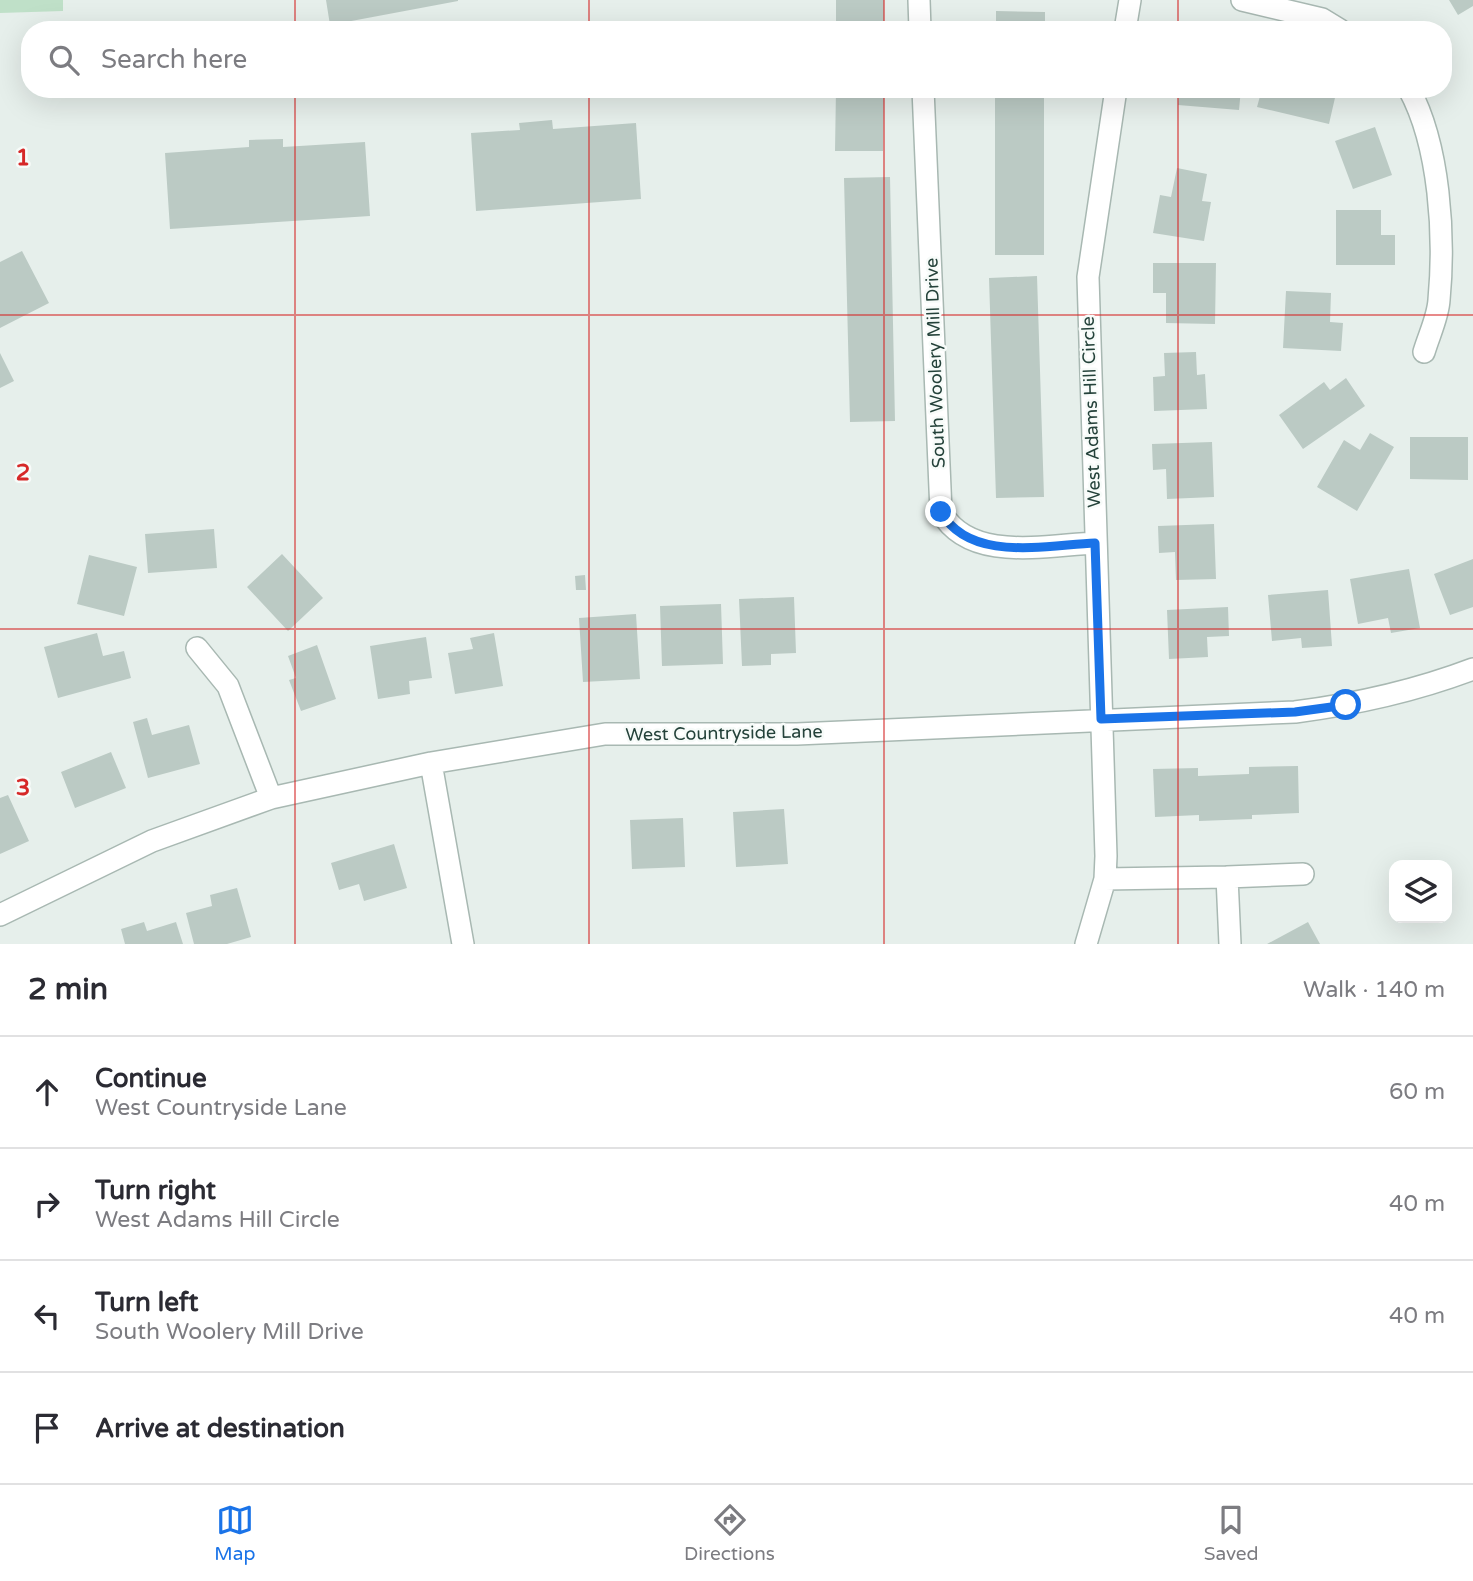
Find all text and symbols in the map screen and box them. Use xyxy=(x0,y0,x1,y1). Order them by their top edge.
search box xyxy=(21,21,1452,98)
icon: search xyxy=(45,41,83,79)
text: Search here xyxy=(101,44,247,75)
text: 1 xyxy=(16,144,30,172)
street label: South Woolery Mill Drive xyxy=(920,257,950,469)
street label: West Adams Hill Circle xyxy=(1077,316,1105,508)
text: 2 xyxy=(16,459,30,487)
route end xyxy=(925,496,956,527)
route start xyxy=(1330,689,1361,720)
street label: West Countryside Lane xyxy=(625,720,823,746)
text: 3 xyxy=(16,774,30,802)
map controls xyxy=(1389,860,1452,923)
button: layers xyxy=(1389,860,1452,923)
text: 2 min xyxy=(28,971,108,1008)
text: Walk · 140 m xyxy=(1303,976,1445,1004)
text: Continue xyxy=(95,1063,207,1094)
icon: ahead xyxy=(28,1073,66,1111)
text: 60 m xyxy=(1389,1078,1445,1106)
text: West Countryside Lane xyxy=(95,1094,347,1122)
text: Turn right xyxy=(95,1175,216,1206)
icon: right xyxy=(28,1185,66,1223)
text: 40 m xyxy=(1389,1190,1445,1218)
text: West Adams Hill Circle xyxy=(95,1206,340,1234)
text: Turn left xyxy=(95,1287,198,1318)
icon: left xyxy=(28,1297,66,1335)
text: 40 m xyxy=(1389,1302,1445,1330)
text: South Woolery Mill Drive xyxy=(95,1318,364,1346)
icon: arrive xyxy=(28,1409,66,1447)
text: Arrive at destination xyxy=(95,1413,345,1444)
tab: Map xyxy=(214,1501,255,1565)
tab: Directions xyxy=(684,1501,775,1565)
tab: Saved xyxy=(1204,1501,1259,1565)

